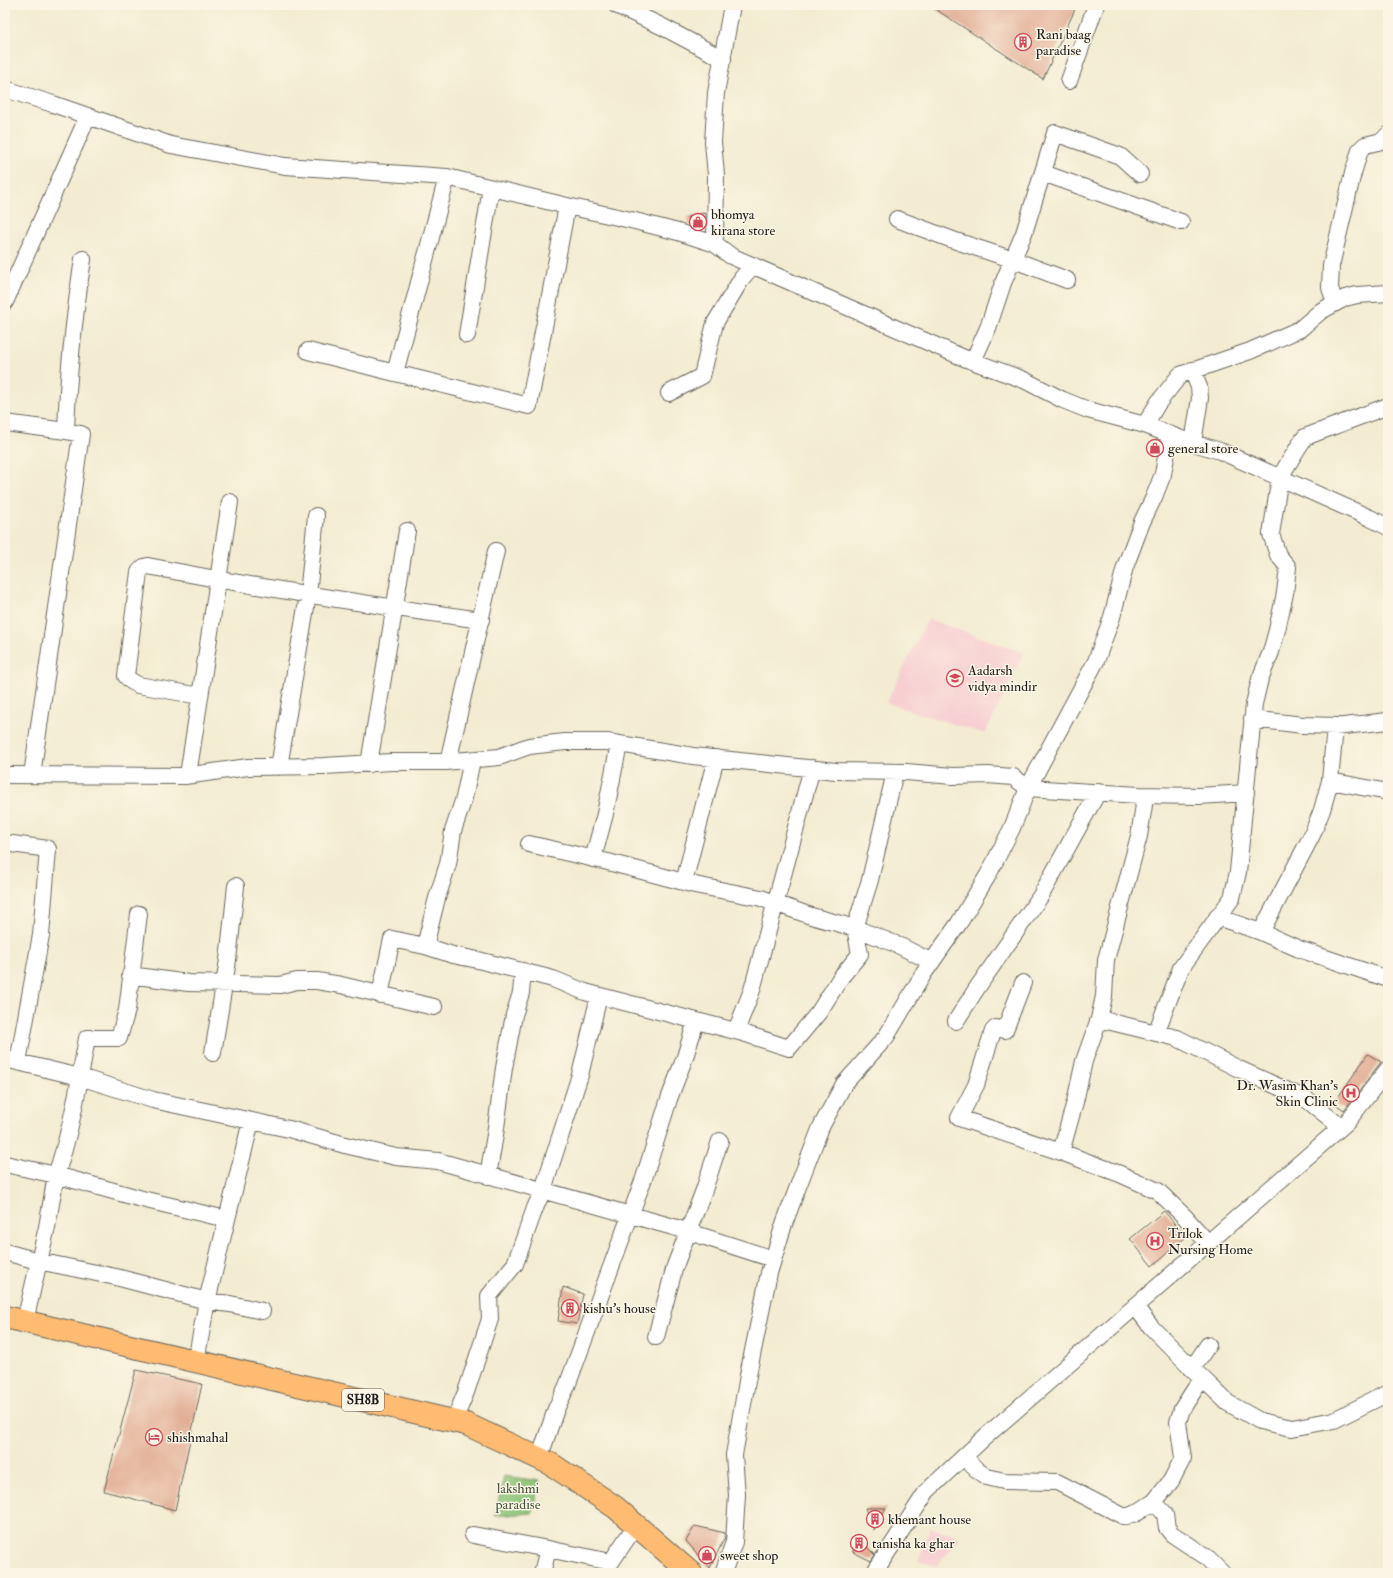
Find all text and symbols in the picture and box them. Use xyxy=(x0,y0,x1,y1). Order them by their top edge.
place label: Rani baag paradise xyxy=(1035,26,1092,60)
building icon: Rani baag paradise xyxy=(1013,32,1033,52)
place label: bhomya kirana store xyxy=(711,206,776,239)
shop icon: bhomya kirana store xyxy=(688,212,708,232)
shop icon: general store xyxy=(1145,438,1165,458)
place label: general store xyxy=(1168,440,1239,457)
place label: Aadarsh vidya mindir xyxy=(967,662,1038,696)
school or university icon: Aadarsh vidya mindir xyxy=(945,668,965,688)
place label: Dr. Wasim Khan's Skin Clinic xyxy=(1237,1077,1338,1110)
hospital icon: Dr. Wasim Khan's Skin Clinic xyxy=(1341,1083,1361,1103)
place label: Trilok Nursing Home xyxy=(1168,1225,1253,1258)
hospital icon: Trilok Nursing Home xyxy=(1145,1231,1165,1251)
building icon: kishu's house xyxy=(560,1298,580,1318)
place label: kishu's house xyxy=(583,1300,656,1317)
road number: SH8B xyxy=(342,1389,384,1411)
hotel icon: shishmahal xyxy=(144,1427,164,1447)
place label: shishmahal xyxy=(167,1429,229,1446)
park label: lakshmi paradise xyxy=(494,1480,541,1514)
building icon: khemant house xyxy=(865,1509,885,1529)
place label: khemant house xyxy=(888,1511,971,1528)
building icon: tanisha ka ghar xyxy=(849,1533,869,1553)
place label: tanisha ka ghar xyxy=(872,1535,955,1552)
shop icon: sweet shop xyxy=(697,1545,717,1565)
place label: sweet shop xyxy=(720,1547,778,1565)

